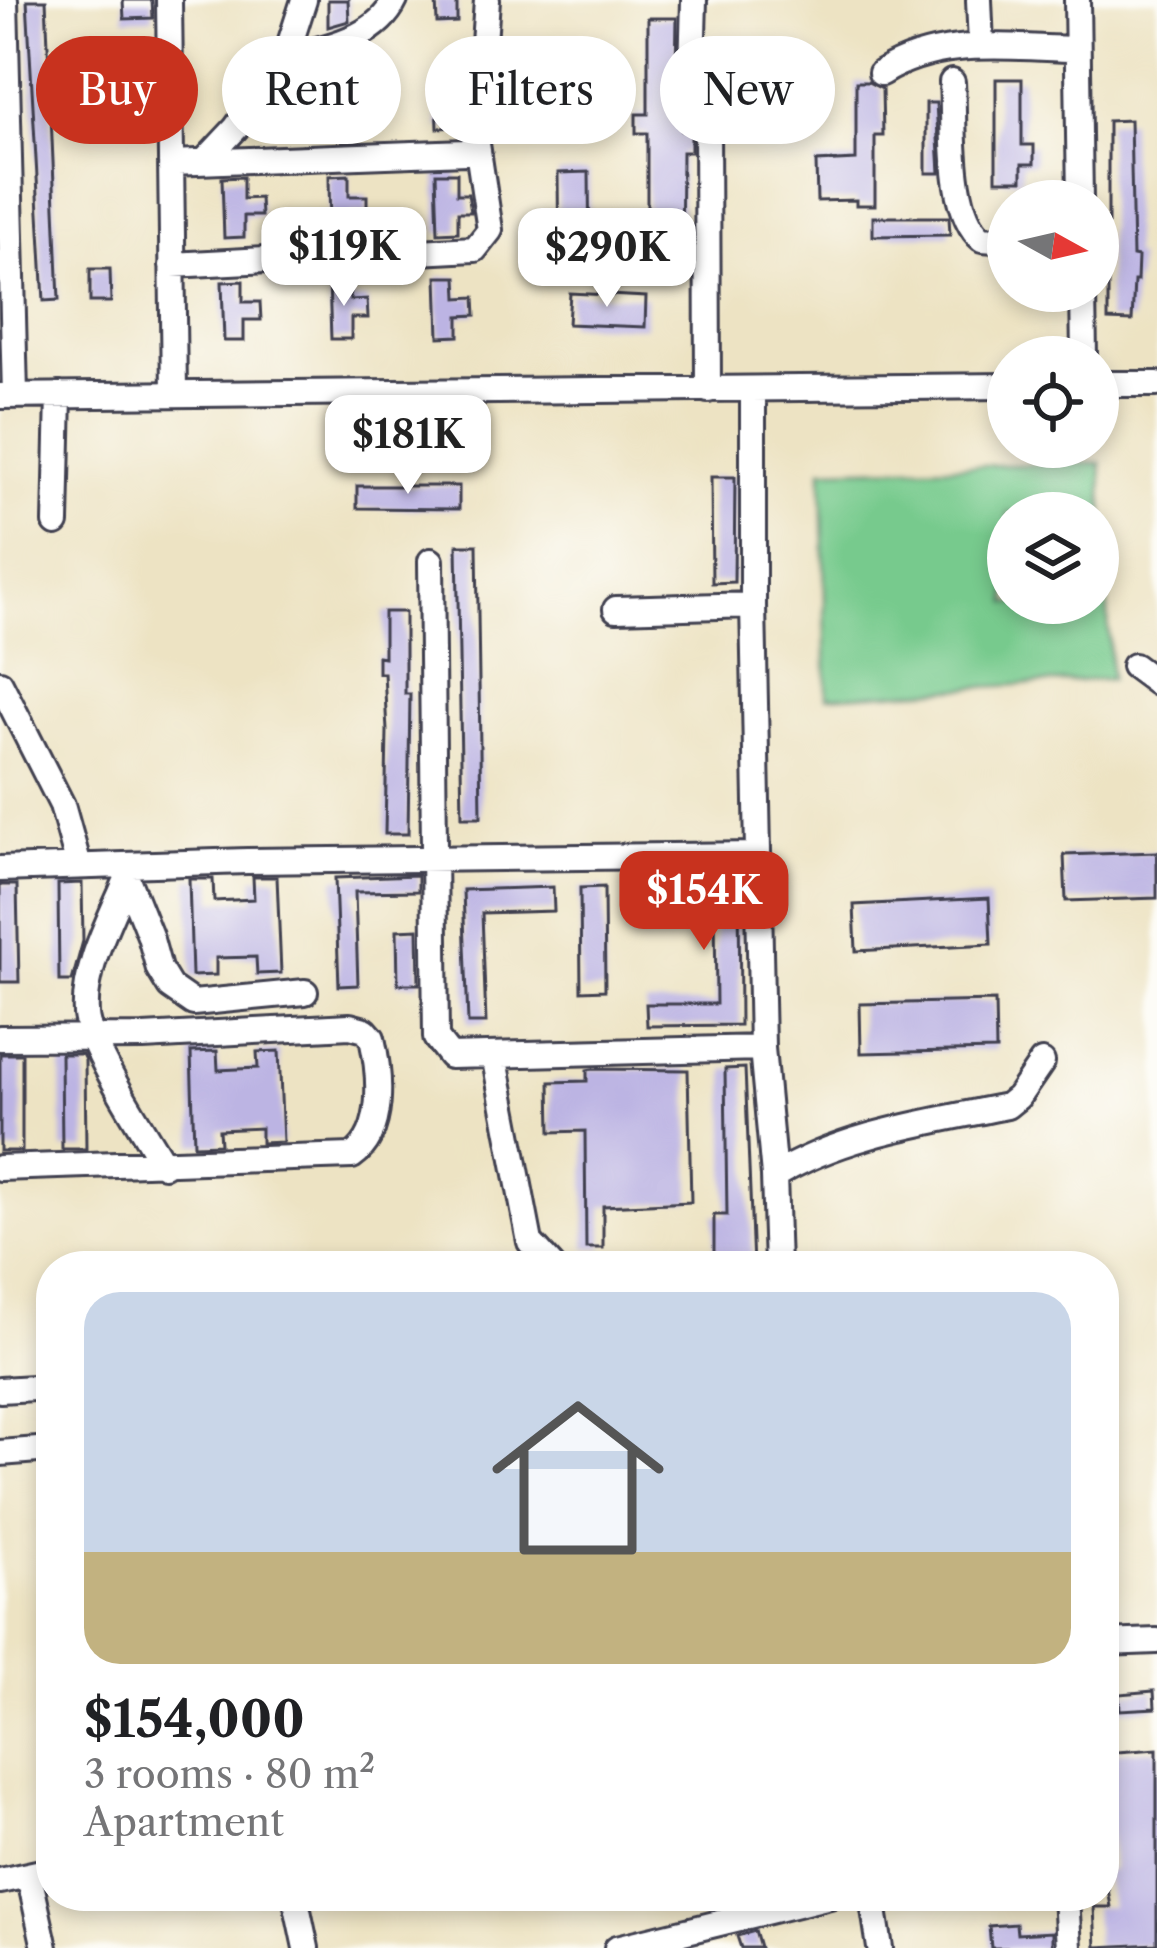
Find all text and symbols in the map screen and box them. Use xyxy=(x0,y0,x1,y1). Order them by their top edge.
chip: Buy xyxy=(36,36,198,144)
chip: Rent xyxy=(222,36,401,144)
chip: Filters xyxy=(425,36,636,144)
chip: New xyxy=(660,36,835,144)
north arrow xyxy=(987,180,1119,312)
map controls xyxy=(987,180,1119,624)
pin: $119K xyxy=(260,207,428,309)
pin: $290K xyxy=(523,208,691,310)
text: $119K xyxy=(288,222,400,270)
text: $290K xyxy=(545,223,669,271)
button: locate xyxy=(987,336,1119,468)
pin: $181K xyxy=(324,395,492,497)
text: $181K xyxy=(352,410,464,458)
button: layers xyxy=(987,492,1119,624)
pin: $154K xyxy=(620,851,788,953)
text: $154K xyxy=(646,866,762,914)
icon: home xyxy=(470,1370,686,1586)
text: $154,000 xyxy=(84,1688,305,1750)
text: 3 rooms · 80 m² xyxy=(84,1750,375,1798)
text: Apartment xyxy=(84,1798,284,1846)

